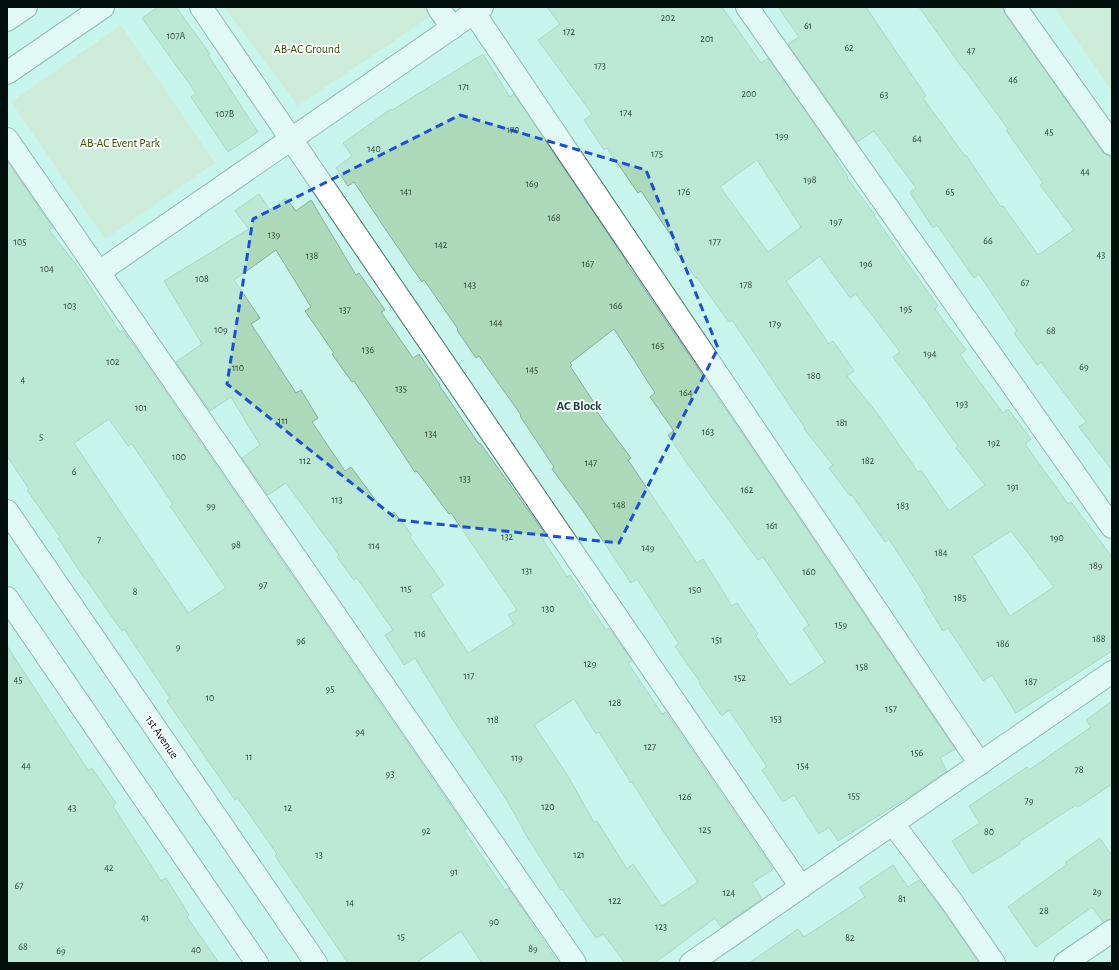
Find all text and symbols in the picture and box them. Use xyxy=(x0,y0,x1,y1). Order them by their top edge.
house number: 202 xyxy=(661,13,676,23)
house number: 61 xyxy=(804,21,812,31)
house number: 172 xyxy=(563,27,576,37)
house number: 107A xyxy=(167,31,186,41)
house number: 201 xyxy=(700,34,714,44)
park label: AB-AC Ground xyxy=(274,43,340,55)
house number: 62 xyxy=(844,43,854,53)
house number: 47 xyxy=(967,46,975,56)
house number: 173 xyxy=(594,61,606,71)
house number: 46 xyxy=(1008,75,1018,85)
house number: 171 xyxy=(458,82,470,92)
house number: 200 xyxy=(741,89,757,99)
house number: 63 xyxy=(880,90,888,100)
house number: 174 xyxy=(620,108,632,118)
house number: 107B xyxy=(216,109,234,119)
house number: 170 xyxy=(507,125,519,135)
house number: 45 xyxy=(1045,127,1054,137)
house number: 199 xyxy=(776,131,789,141)
house number: 64 xyxy=(912,134,922,144)
park label: AB-AC Event Park xyxy=(80,137,161,149)
house number: 140 xyxy=(367,144,381,154)
house number: 175 xyxy=(651,149,663,159)
house number: 44 xyxy=(1080,167,1090,177)
house number: 198 xyxy=(804,175,817,185)
house number: 169 xyxy=(526,179,539,189)
house number: 141 xyxy=(400,187,412,197)
house number: 176 xyxy=(678,187,690,197)
house number: 65 xyxy=(946,187,954,197)
house number: 168 xyxy=(548,213,561,223)
house number: 197 xyxy=(830,217,842,227)
house number: 139 xyxy=(268,230,280,240)
house number: 66 xyxy=(983,236,993,246)
house number: 105 xyxy=(14,237,26,247)
house number: 177 xyxy=(709,237,721,247)
house number: 142 xyxy=(435,240,448,250)
house number: 43 xyxy=(1097,250,1105,260)
house number: 138 xyxy=(306,251,318,261)
house number: 167 xyxy=(582,259,594,269)
house number: 196 xyxy=(860,259,873,269)
house number: 104 xyxy=(40,264,54,274)
house number: 108 xyxy=(195,274,209,284)
house number: 67 xyxy=(1021,278,1029,288)
house number: 143 xyxy=(464,280,476,290)
house number: 178 xyxy=(740,280,752,290)
house number: 103 xyxy=(64,301,76,311)
house number: 166 xyxy=(610,301,623,311)
house number: 195 xyxy=(900,304,912,314)
house number: 137 xyxy=(339,305,351,315)
house number: 144 xyxy=(489,318,503,328)
house number: 179 xyxy=(769,319,781,329)
house number: 109 xyxy=(214,325,228,335)
house number: 68 xyxy=(1046,326,1056,336)
house number: 165 xyxy=(652,341,664,351)
house number: 136 xyxy=(362,345,374,355)
house number: 194 xyxy=(924,349,937,359)
house number: 102 xyxy=(106,357,120,367)
house number: 69 xyxy=(1079,362,1089,372)
house number: 110 xyxy=(232,363,244,373)
house number: 145 xyxy=(526,365,538,375)
house number: 180 xyxy=(807,371,821,381)
house number: 4 xyxy=(21,375,26,385)
house number: 135 xyxy=(395,384,407,394)
house number: 164 xyxy=(680,388,693,398)
house number: 193 xyxy=(956,399,968,409)
district label: AC Block xyxy=(556,400,602,413)
house number: 101 xyxy=(135,403,147,413)
house number: 111 xyxy=(278,416,288,426)
house number: 181 xyxy=(836,418,848,428)
house number: 163 xyxy=(702,427,714,437)
house number: 134 xyxy=(425,429,437,439)
house number: 5 xyxy=(39,432,43,442)
house number: 192 xyxy=(988,438,1001,448)
house number: 100 xyxy=(172,452,186,462)
house number: 112 xyxy=(299,456,311,466)
house number: 182 xyxy=(862,456,875,466)
house number: 147 xyxy=(585,458,597,468)
house number: 6 xyxy=(72,467,77,477)
house number: 133 xyxy=(459,474,471,484)
house number: 191 xyxy=(1007,482,1019,492)
house number: 162 xyxy=(741,485,754,495)
house number: 113 xyxy=(332,495,343,505)
house number: 148 xyxy=(613,500,626,510)
house number: 99 xyxy=(206,501,216,511)
house number: 183 xyxy=(897,501,909,511)
house number: 161 xyxy=(766,521,778,531)
house number: 132 xyxy=(501,532,513,542)
house number: 190 xyxy=(1050,533,1064,543)
house number: 7 xyxy=(97,535,101,545)
house number: 98 xyxy=(231,540,241,550)
house number: 114 xyxy=(368,541,380,551)
house number: 149 xyxy=(642,543,655,553)
house number: 184 xyxy=(935,548,948,558)
house number: 189 xyxy=(1090,561,1103,571)
house number: 131 xyxy=(522,566,533,576)
house number: 160 xyxy=(802,567,816,577)
house number: 97 xyxy=(259,580,267,590)
house number: 115 xyxy=(400,584,412,594)
house number: 150 xyxy=(689,585,701,595)
house number: 8 xyxy=(133,587,138,597)
house number: 185 xyxy=(954,593,966,603)
house number: 130 xyxy=(542,604,554,614)
house number: 159 xyxy=(835,620,847,630)
house number: 116 xyxy=(414,629,426,639)
house number: 188 xyxy=(1093,634,1106,644)
house number: 151 xyxy=(711,635,723,645)
house number: 96 xyxy=(296,636,306,646)
house number: 186 xyxy=(997,639,1010,649)
house number: 9 xyxy=(176,642,181,652)
house number: 129 xyxy=(584,659,597,669)
house number: 158 xyxy=(856,662,868,672)
house number: 117 xyxy=(463,671,475,681)
house number: 152 xyxy=(734,673,747,683)
house number: 45 xyxy=(14,675,23,685)
house number: 187 xyxy=(1025,677,1037,687)
house number: 95 xyxy=(326,684,334,694)
house number: 10 xyxy=(206,693,214,703)
house number: 128 xyxy=(609,698,622,708)
house number: 157 xyxy=(885,704,897,714)
street label: 1st Avenue xyxy=(143,713,181,761)
house number: 153 xyxy=(770,714,782,724)
house number: 118 xyxy=(487,715,499,725)
house number: 94 xyxy=(355,727,365,737)
house number: 127 xyxy=(644,742,656,752)
house number: 156 xyxy=(911,748,923,758)
house number: 11 xyxy=(246,752,252,762)
house number: 119 xyxy=(511,753,523,763)
house number: 44 xyxy=(21,761,31,771)
house number: 154 xyxy=(797,761,809,771)
house number: 78 xyxy=(1075,765,1084,775)
house number: 93 xyxy=(386,769,394,779)
house number: 155 xyxy=(848,791,860,801)
house number: 126 xyxy=(679,792,692,802)
house number: 79 xyxy=(1025,796,1034,806)
house number: 120 xyxy=(541,802,555,812)
house number: 43 xyxy=(68,803,76,813)
house number: 12 xyxy=(284,803,292,813)
house number: 125 xyxy=(699,825,711,835)
house number: 92 xyxy=(421,826,431,836)
house number: 80 xyxy=(984,827,994,837)
house number: 13 xyxy=(315,850,323,860)
house number: 121 xyxy=(573,850,585,860)
house number: 42 xyxy=(104,863,114,873)
house number: 91 xyxy=(450,867,458,877)
house number: 67 xyxy=(15,881,23,891)
house number: 29 xyxy=(1092,887,1102,897)
house number: 124 xyxy=(723,888,736,898)
house number: 81 xyxy=(898,894,906,904)
house number: 122 xyxy=(609,896,622,906)
house number: 14 xyxy=(346,898,354,908)
house number: 28 xyxy=(1039,906,1049,916)
house number: 41 xyxy=(141,913,149,923)
house number: 90 xyxy=(489,917,499,927)
house number: 123 xyxy=(655,922,667,932)
house number: 15 xyxy=(397,932,405,942)
house number: 82 xyxy=(845,933,855,943)
house number: 68 xyxy=(18,942,28,952)
house number: 89 xyxy=(528,944,538,954)
house number: 40 xyxy=(191,945,201,955)
house number: 69 xyxy=(56,946,66,956)

